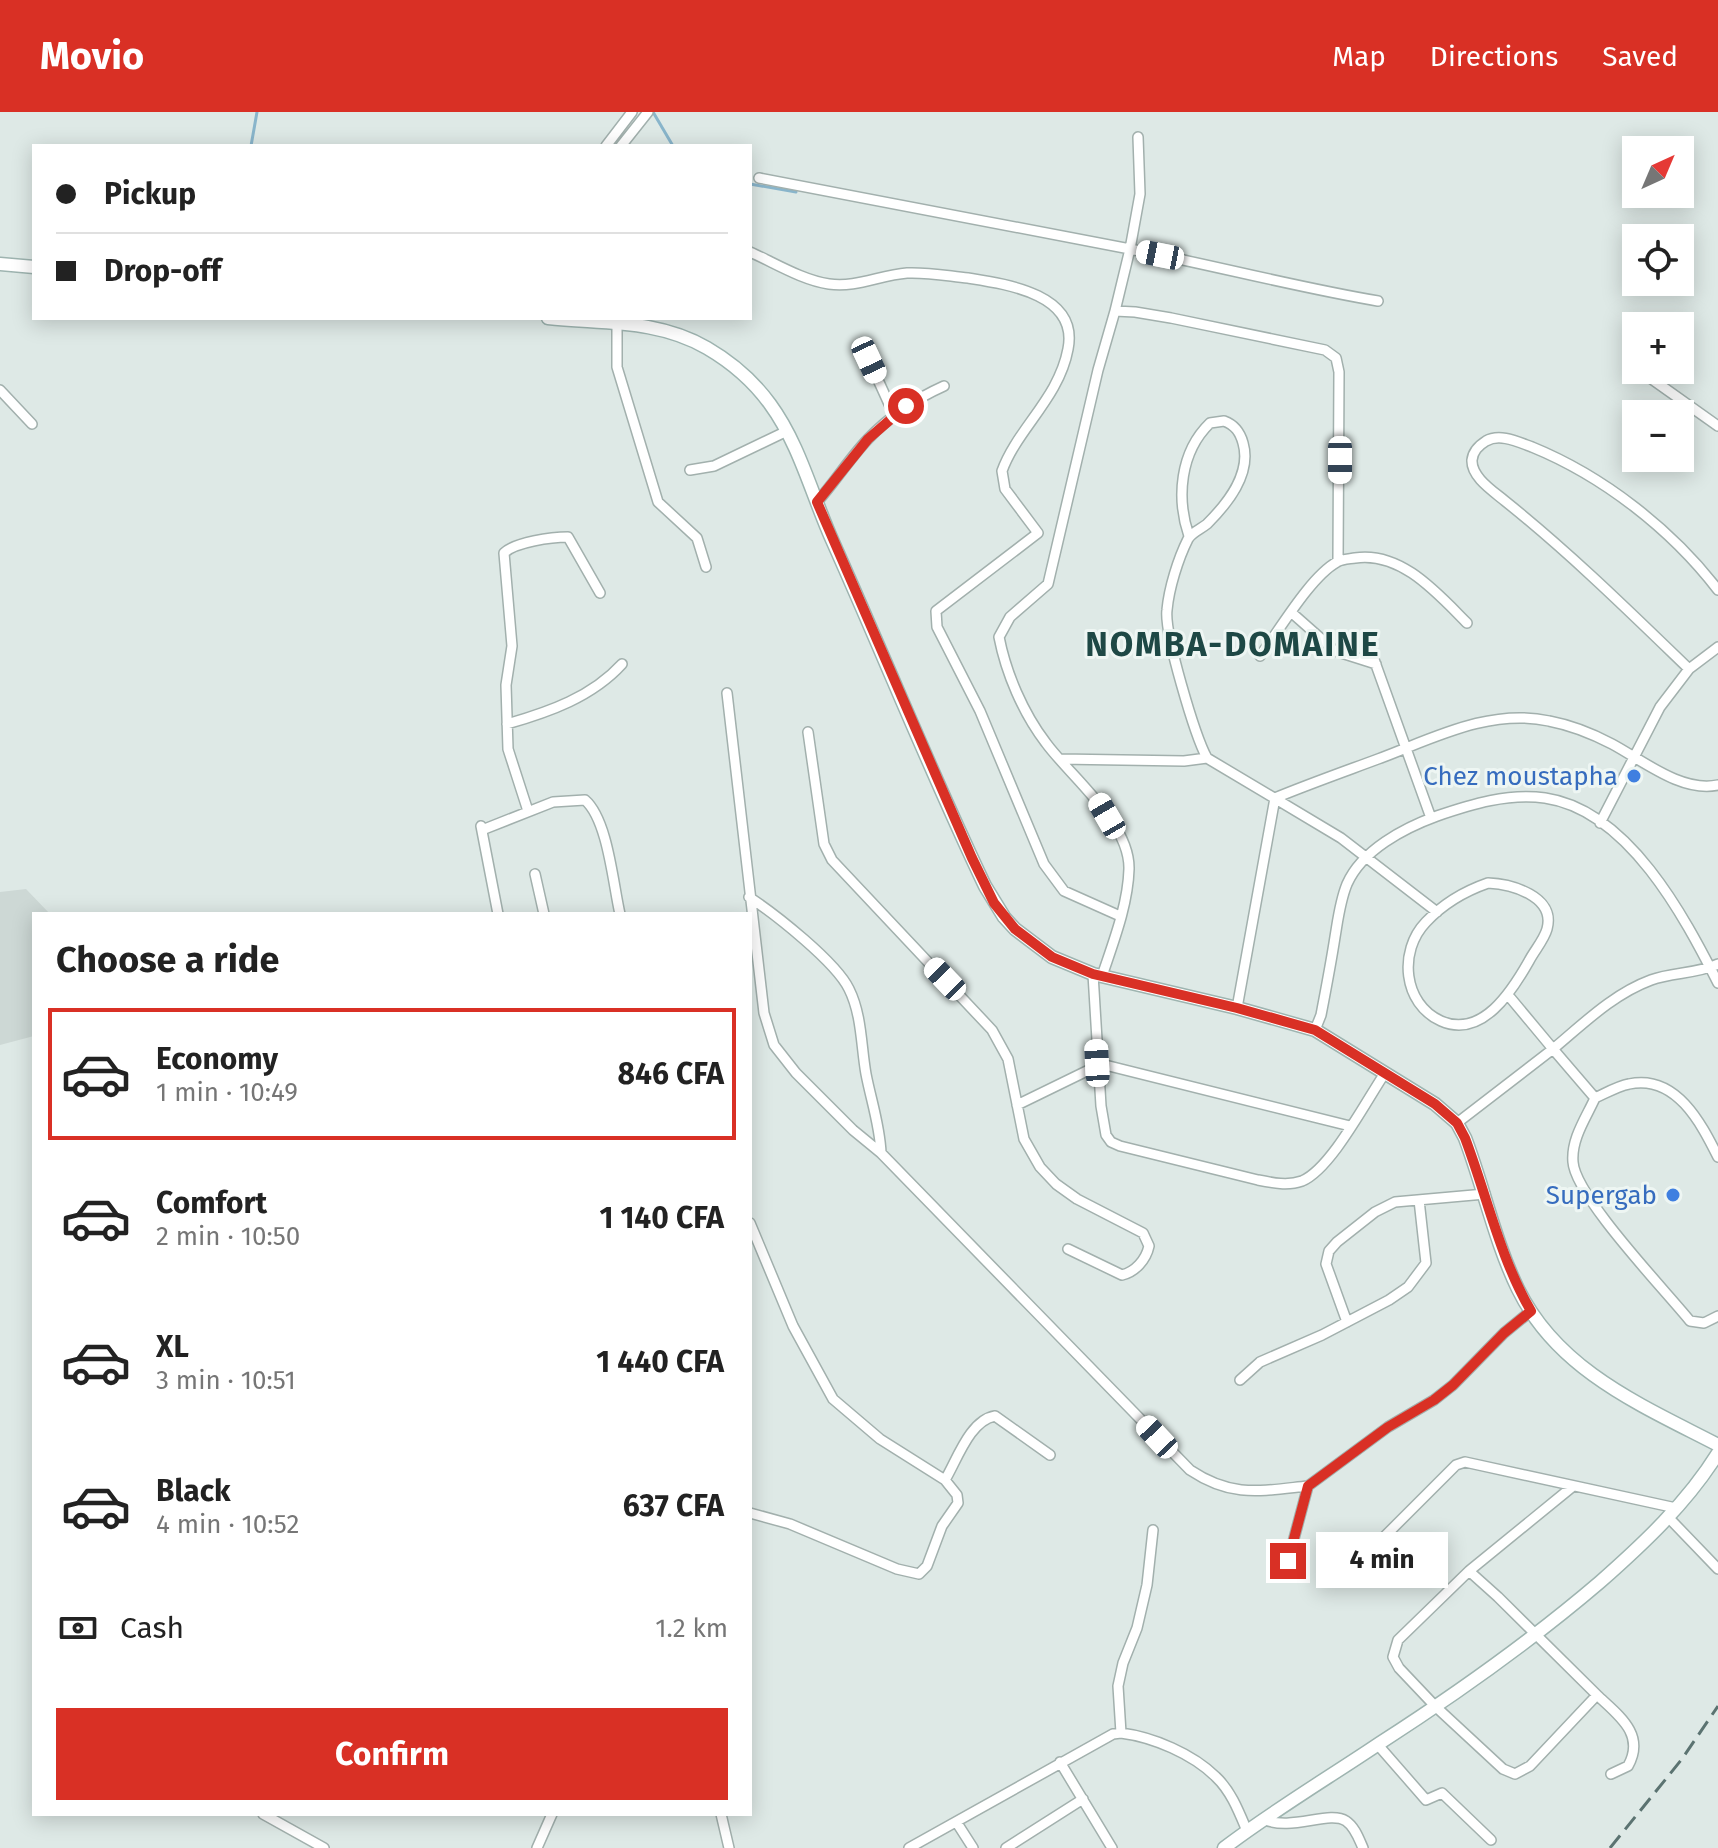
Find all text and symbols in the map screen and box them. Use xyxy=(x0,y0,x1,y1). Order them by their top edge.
text: Movio xyxy=(40,33,144,79)
text: Map xyxy=(1332,40,1386,73)
text: Directions xyxy=(1430,40,1558,73)
text: Saved xyxy=(1602,40,1678,73)
north arrow xyxy=(1622,136,1694,208)
map controls xyxy=(1622,136,1694,472)
text: Pickup xyxy=(104,176,196,212)
button: locate xyxy=(1622,224,1694,296)
car xyxy=(1134,239,1186,271)
text: Drop-off xyxy=(104,253,221,289)
button: + xyxy=(1622,312,1694,384)
car xyxy=(848,333,890,387)
route start xyxy=(888,388,924,424)
button: − xyxy=(1622,400,1694,472)
car xyxy=(1328,436,1352,484)
district label: NOMBA-DOMAINE xyxy=(1085,624,1381,665)
place label: Chez moustapha xyxy=(1423,761,1618,792)
marker: Chez moustapha xyxy=(1625,767,1643,785)
car xyxy=(1085,789,1129,843)
text: Choose a ride xyxy=(56,938,279,982)
car xyxy=(920,953,970,1005)
icon: car xyxy=(60,1038,132,1110)
car xyxy=(1084,1038,1110,1088)
text: Economy xyxy=(156,1041,278,1077)
text: 846 CFA xyxy=(618,1056,724,1092)
text: 1 min · 10:49 xyxy=(156,1077,298,1108)
place label: Supergab xyxy=(1546,1180,1657,1211)
icon: car xyxy=(60,1182,132,1254)
text: Comfort xyxy=(156,1185,267,1221)
marker: Supergab xyxy=(1664,1186,1682,1204)
text: 1 140 CFA xyxy=(599,1200,724,1236)
text: 2 min · 10:50 xyxy=(156,1221,300,1252)
icon: car xyxy=(60,1326,132,1398)
text: XL xyxy=(156,1329,189,1365)
text: 1 440 CFA xyxy=(596,1344,724,1380)
text: 3 min · 10:51 xyxy=(156,1365,296,1396)
car xyxy=(1132,1411,1182,1463)
icon: car xyxy=(60,1470,132,1542)
text: Black xyxy=(156,1473,231,1509)
text: 637 CFA xyxy=(623,1488,724,1524)
text: 4 min · 10:52 xyxy=(156,1509,299,1540)
callout: 4 min xyxy=(1316,1533,1448,1589)
route end xyxy=(1270,1543,1306,1579)
text: 4 min xyxy=(1349,1544,1415,1575)
icon: cash xyxy=(56,1606,100,1650)
text: Cash xyxy=(120,1610,184,1646)
text: 1.2 km xyxy=(655,1613,728,1644)
button: Confirm xyxy=(56,1708,728,1800)

